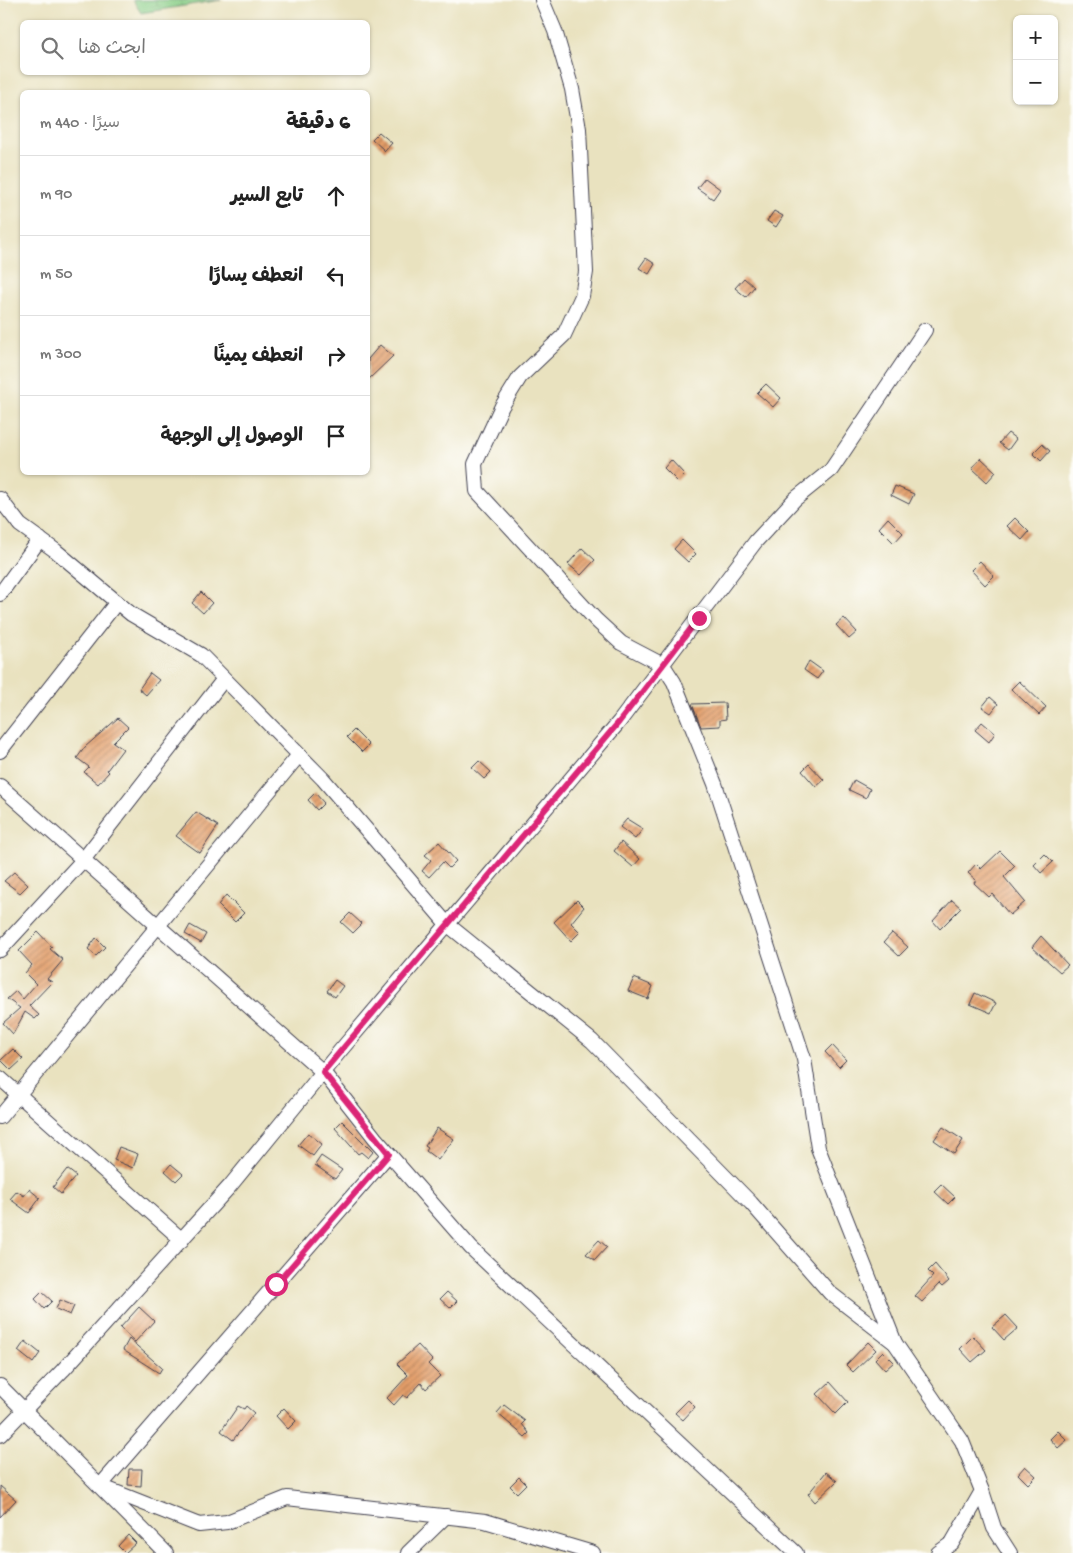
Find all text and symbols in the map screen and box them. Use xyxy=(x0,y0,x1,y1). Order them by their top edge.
map controls xyxy=(1013,15,1058,105)
button: + xyxy=(1013,15,1058,60)
search box xyxy=(20,20,370,75)
icon: search xyxy=(38,34,66,62)
text: ابحث هنا xyxy=(78,38,146,61)
button: − xyxy=(1013,60,1058,105)
text: 6 دقيقة xyxy=(286,112,350,137)
text: سيرًا · 440 m xyxy=(40,115,120,134)
icon: ahead xyxy=(322,182,350,210)
text: 90 m xyxy=(40,186,72,205)
text: تابع السير xyxy=(231,186,303,209)
icon: left xyxy=(322,262,350,290)
text: 50 m xyxy=(40,266,73,285)
text: انعطف يسارًا xyxy=(209,266,303,289)
icon: right xyxy=(322,342,350,370)
text: 300 m xyxy=(40,346,82,365)
text: انعطف يمينًا xyxy=(214,346,303,369)
icon: arrive xyxy=(322,422,350,450)
text: الوصول إلى الوجهة xyxy=(160,426,303,449)
route end xyxy=(688,607,711,630)
route start xyxy=(265,1273,288,1296)

